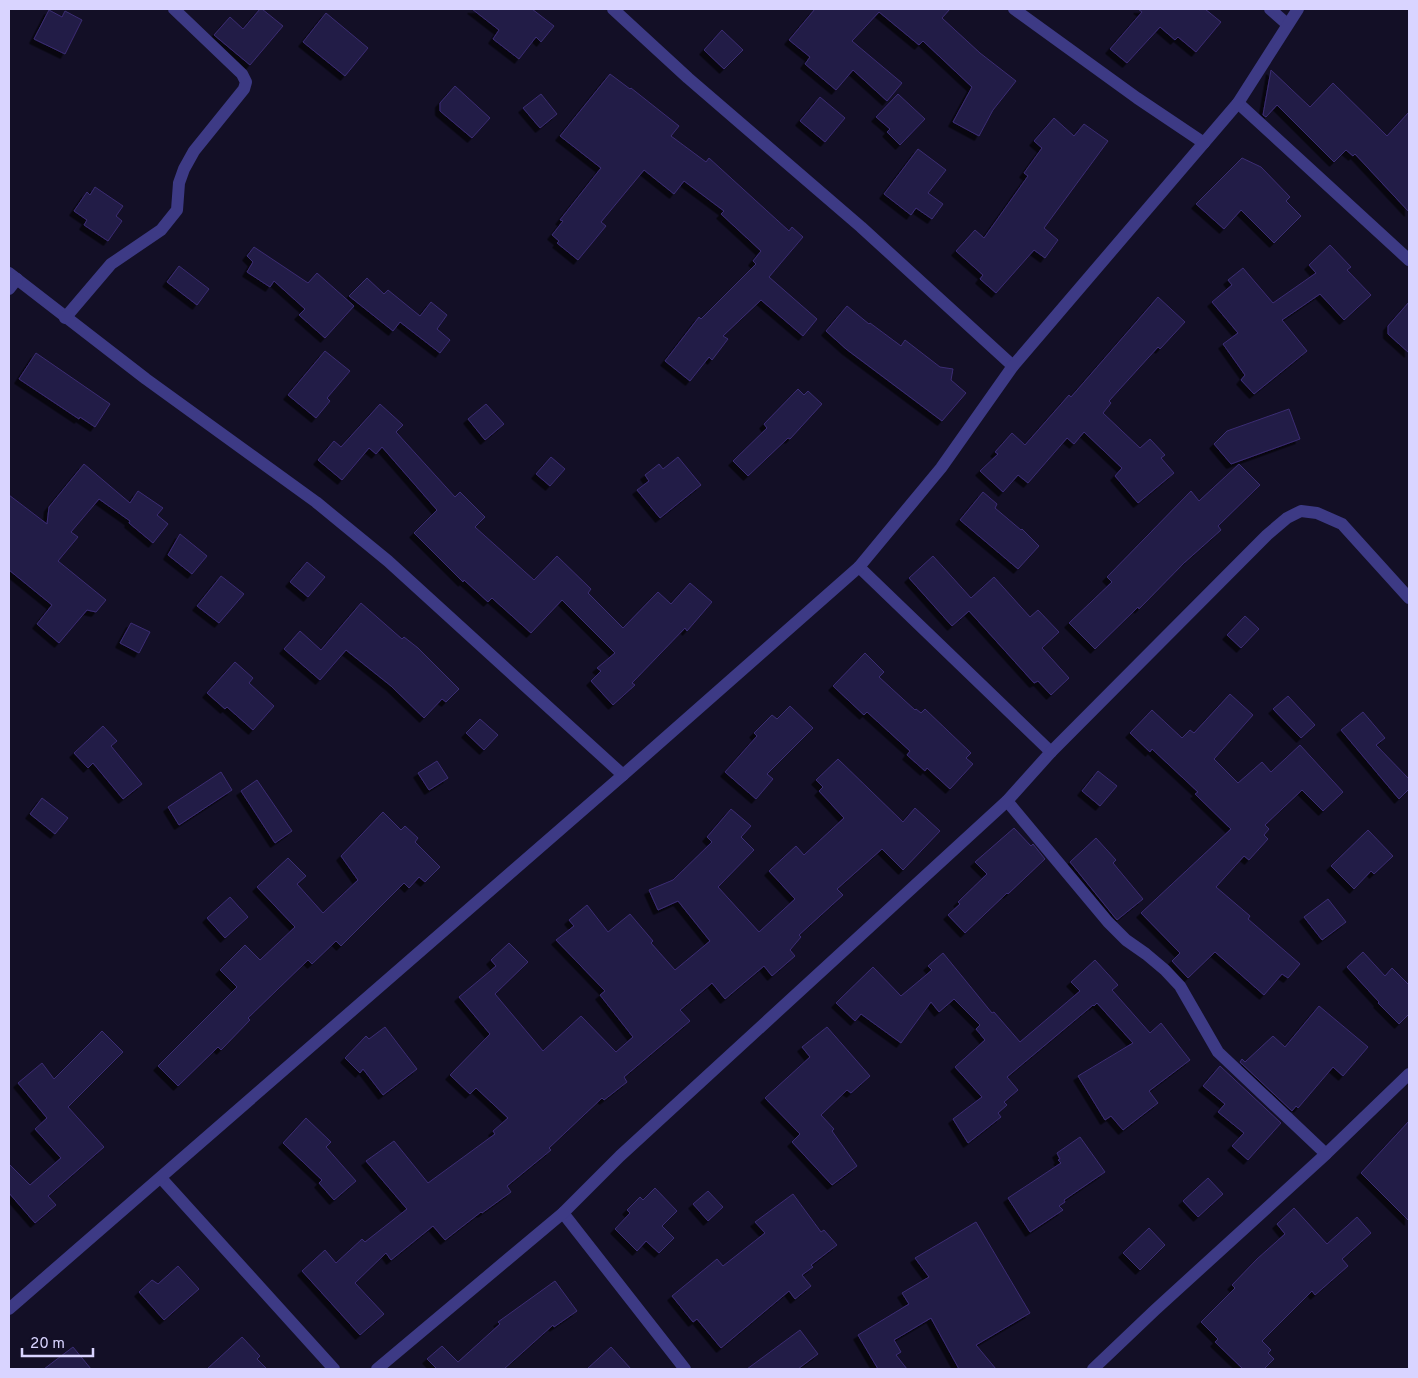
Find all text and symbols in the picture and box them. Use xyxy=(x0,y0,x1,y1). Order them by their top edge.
scale bar xyxy=(22,1326,94,1358)
text: 20 m xyxy=(30,1335,65,1354)

